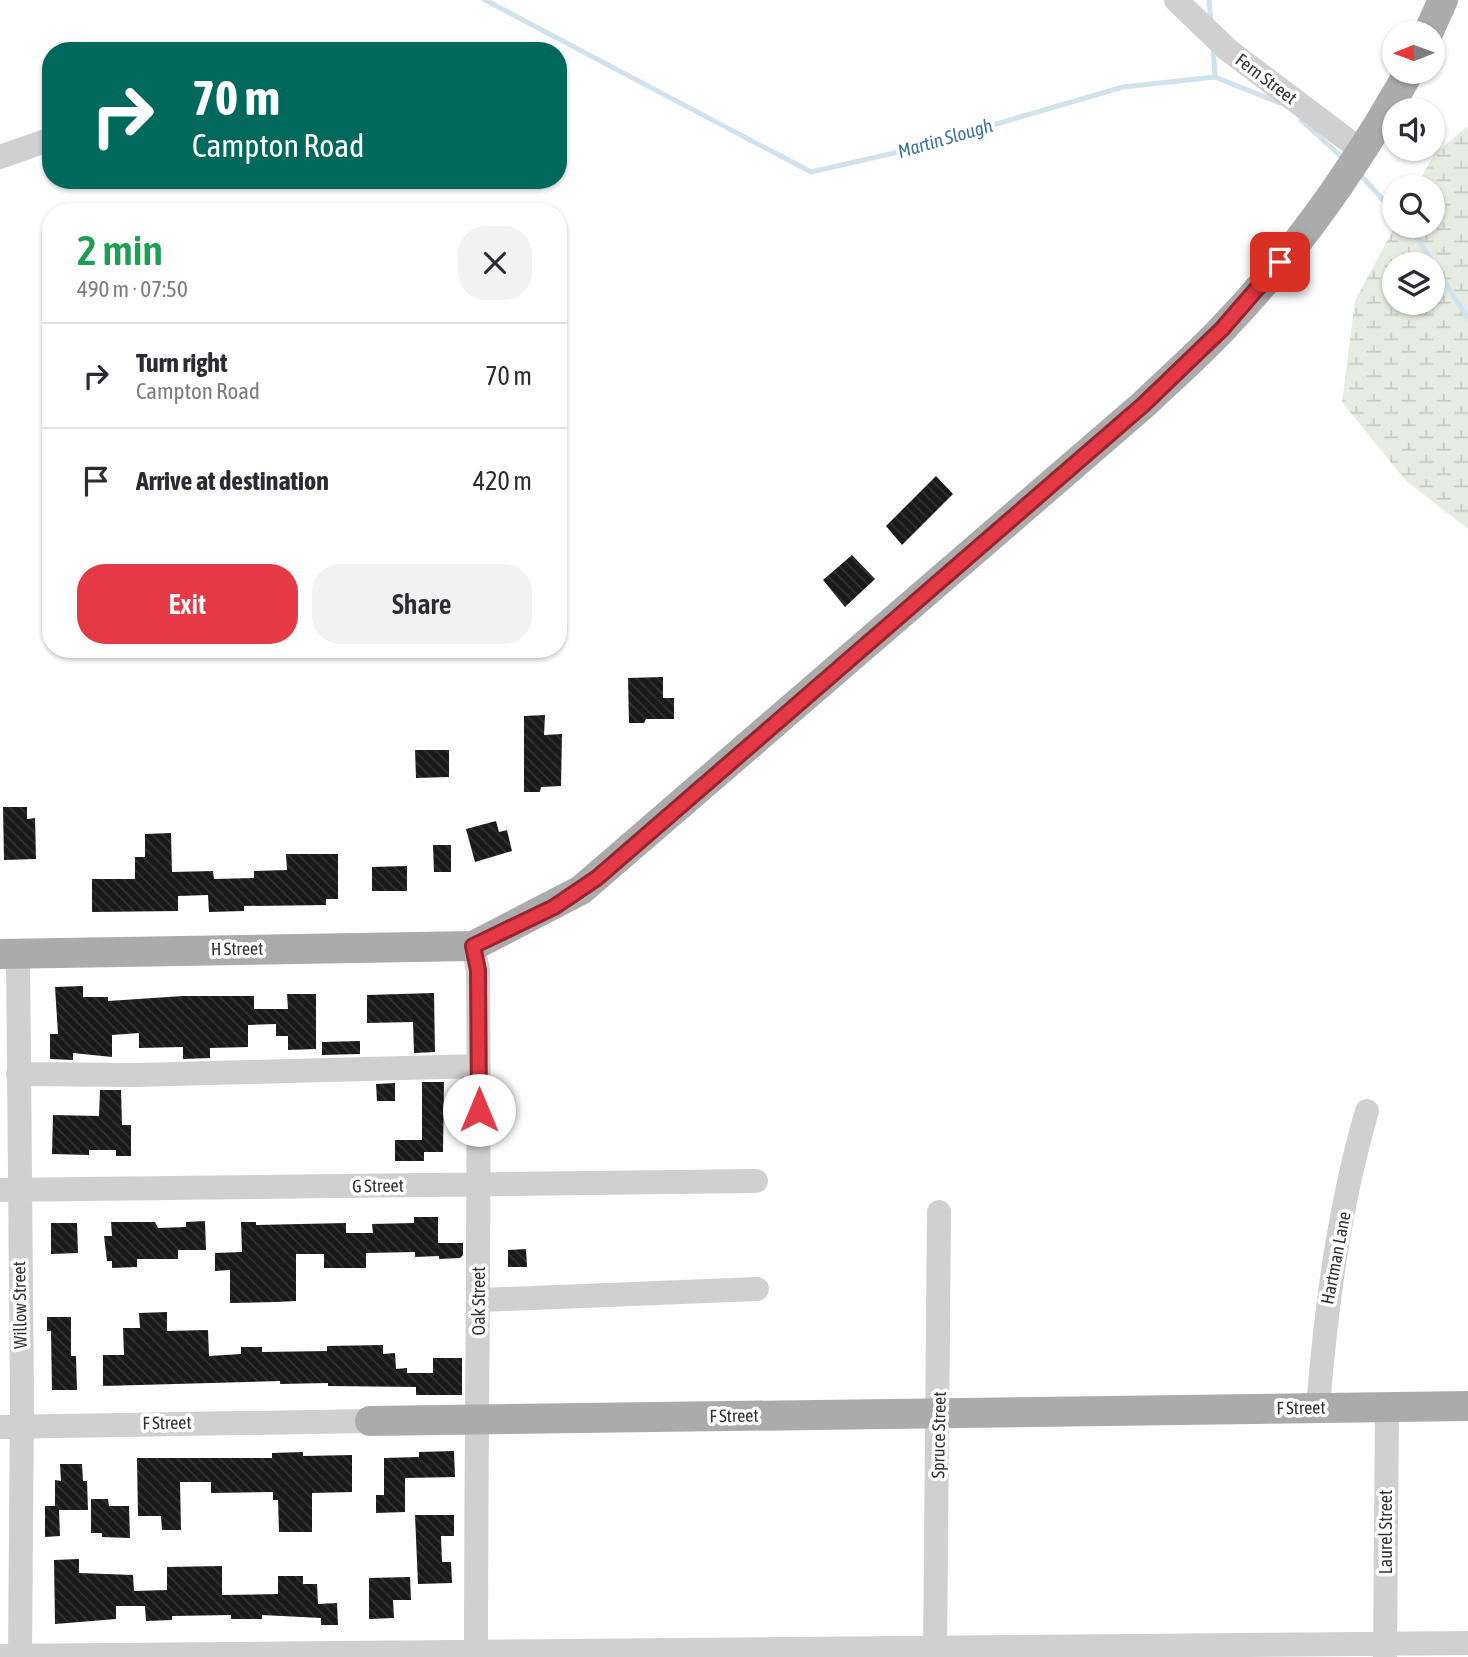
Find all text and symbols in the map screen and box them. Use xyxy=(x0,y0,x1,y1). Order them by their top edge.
north arrow xyxy=(1382,21,1446,84)
map controls xyxy=(1382,21,1445,315)
street label: Fern Street xyxy=(1232,49,1301,108)
text: 70 m xyxy=(192,69,280,125)
icon: right xyxy=(77,70,168,161)
button: sound xyxy=(1382,98,1445,161)
water label: Martin Slough xyxy=(895,114,995,162)
text: Campton Road xyxy=(192,127,364,164)
button: search xyxy=(1382,175,1445,238)
text: 2 min xyxy=(77,226,163,274)
button: close xyxy=(458,226,532,300)
pin xyxy=(1250,232,1310,292)
icon: arrive xyxy=(1261,243,1299,281)
button: layers xyxy=(1382,252,1445,315)
text: 490 m · 07:50 xyxy=(77,276,188,302)
text: Turn right xyxy=(136,348,227,378)
icon: right xyxy=(77,357,115,395)
text: 70 m xyxy=(485,361,532,391)
text: Campton Road xyxy=(136,378,260,404)
icon: arrive xyxy=(77,462,115,500)
text: Arrive at destination xyxy=(136,466,329,496)
text: 420 m xyxy=(473,466,532,496)
button: Exit xyxy=(77,564,298,644)
button: Share xyxy=(312,564,532,644)
street label: H Street xyxy=(211,938,263,959)
position arrow xyxy=(442,1073,516,1147)
street label: G Street xyxy=(352,1175,404,1196)
street label: Hartman Lane xyxy=(1316,1210,1355,1306)
street label: Willow Street xyxy=(8,1261,31,1349)
street label: Oak Street xyxy=(468,1267,489,1335)
street label: Spruce Street xyxy=(927,1391,950,1479)
street label: F Street xyxy=(1276,1397,1326,1418)
street label: F Street xyxy=(709,1405,759,1426)
street label: F Street xyxy=(142,1412,192,1433)
street label: Laurel Street xyxy=(1375,1490,1396,1574)

